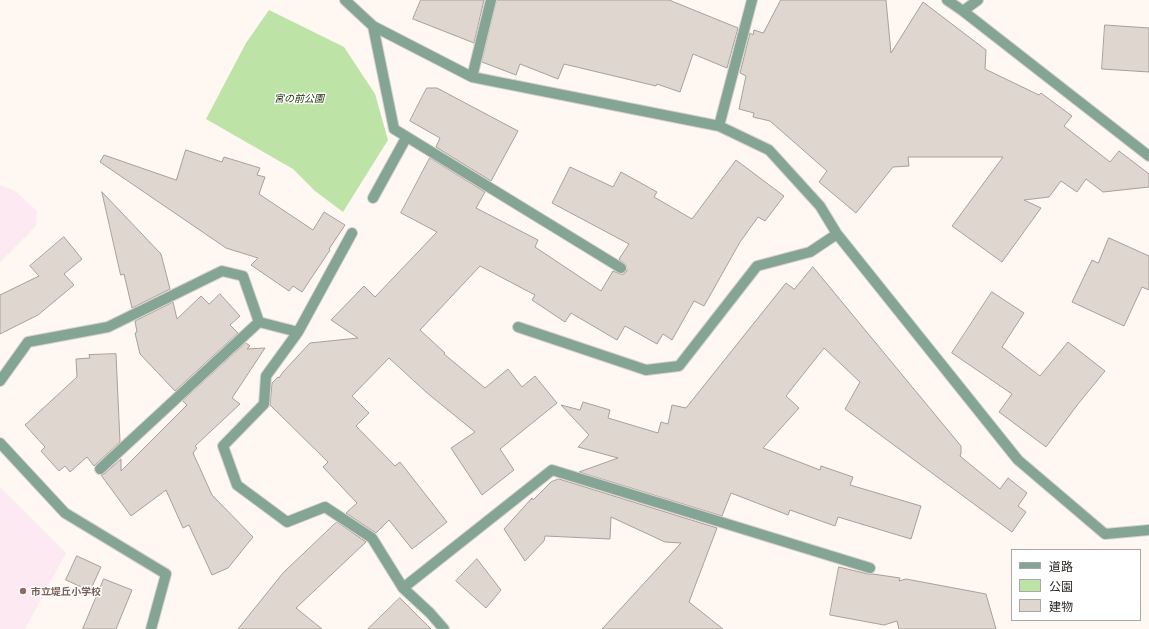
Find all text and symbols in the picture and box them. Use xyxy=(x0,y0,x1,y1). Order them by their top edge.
park label: 宮の前公園 xyxy=(274,92,324,104)
legend xyxy=(1011,549,1141,621)
text: 道路 xyxy=(1049,557,1073,574)
text: 公園 xyxy=(1049,577,1073,594)
place label: 市立堤丘小学校 xyxy=(31,585,101,597)
marker: 市立堤丘小学校 xyxy=(18,586,28,596)
text: 建物 xyxy=(1049,597,1073,614)

